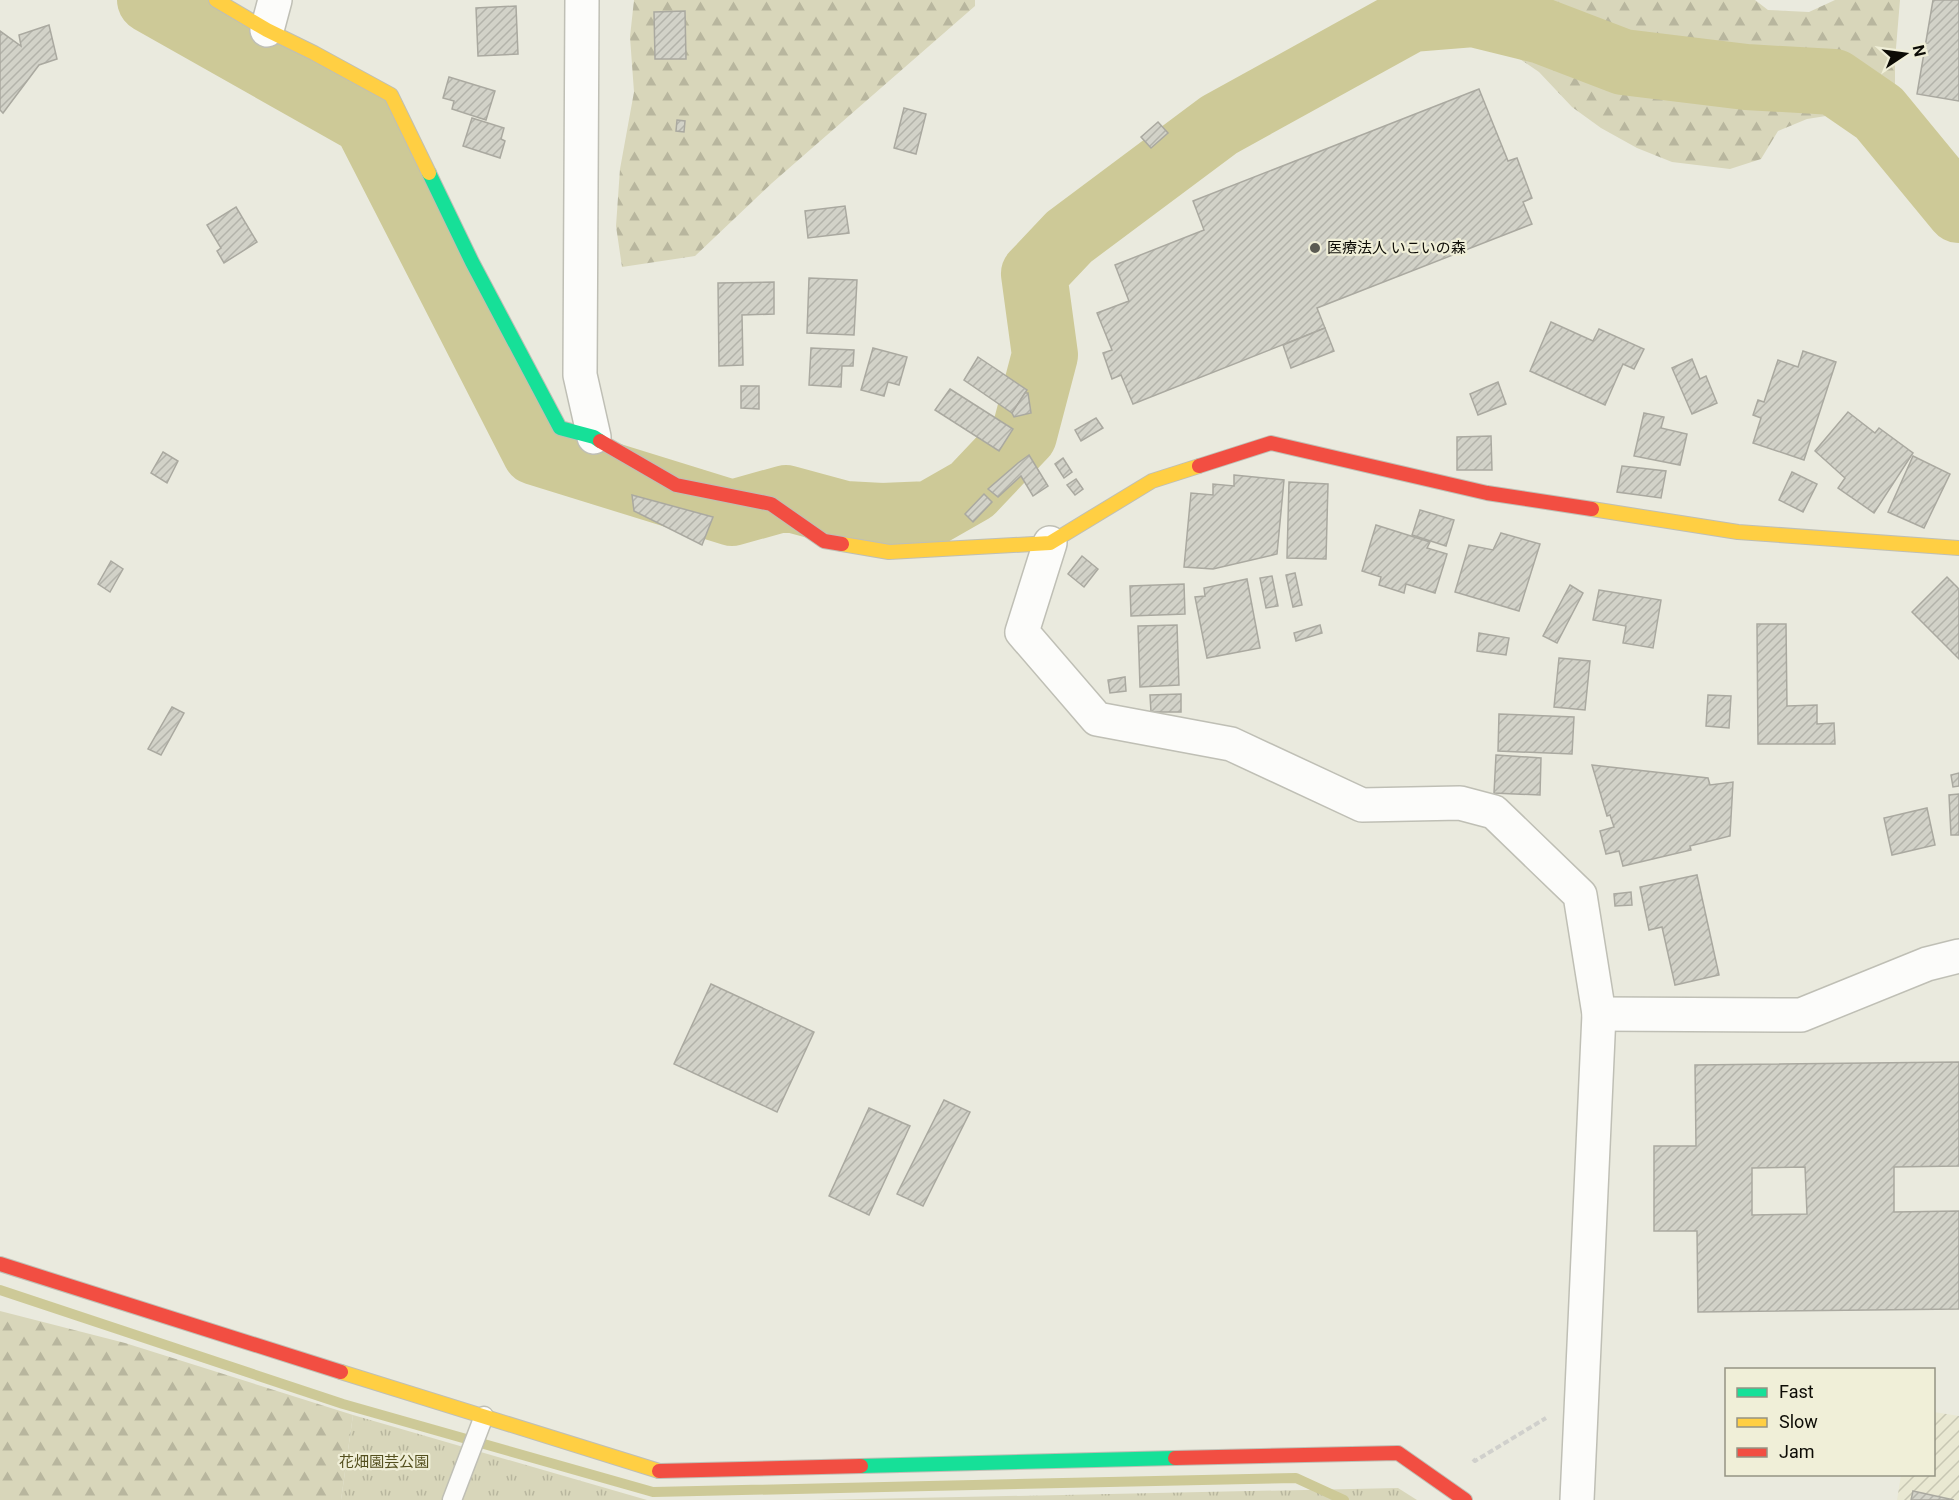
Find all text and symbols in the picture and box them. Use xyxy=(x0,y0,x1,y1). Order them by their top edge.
north arrow xyxy=(1875,24,1935,84)
text: N xyxy=(1909,43,1930,58)
place label: 医療法人 いこいの森 xyxy=(1327,239,1466,257)
marker: 医療法人 いこいの森 xyxy=(1308,241,1322,255)
legend xyxy=(1725,1368,1935,1476)
text: Fast xyxy=(1779,1381,1814,1402)
text: Slow xyxy=(1779,1411,1818,1432)
text: Jam xyxy=(1779,1441,1815,1462)
park label: 花畑園芸公園 xyxy=(339,1453,429,1471)

